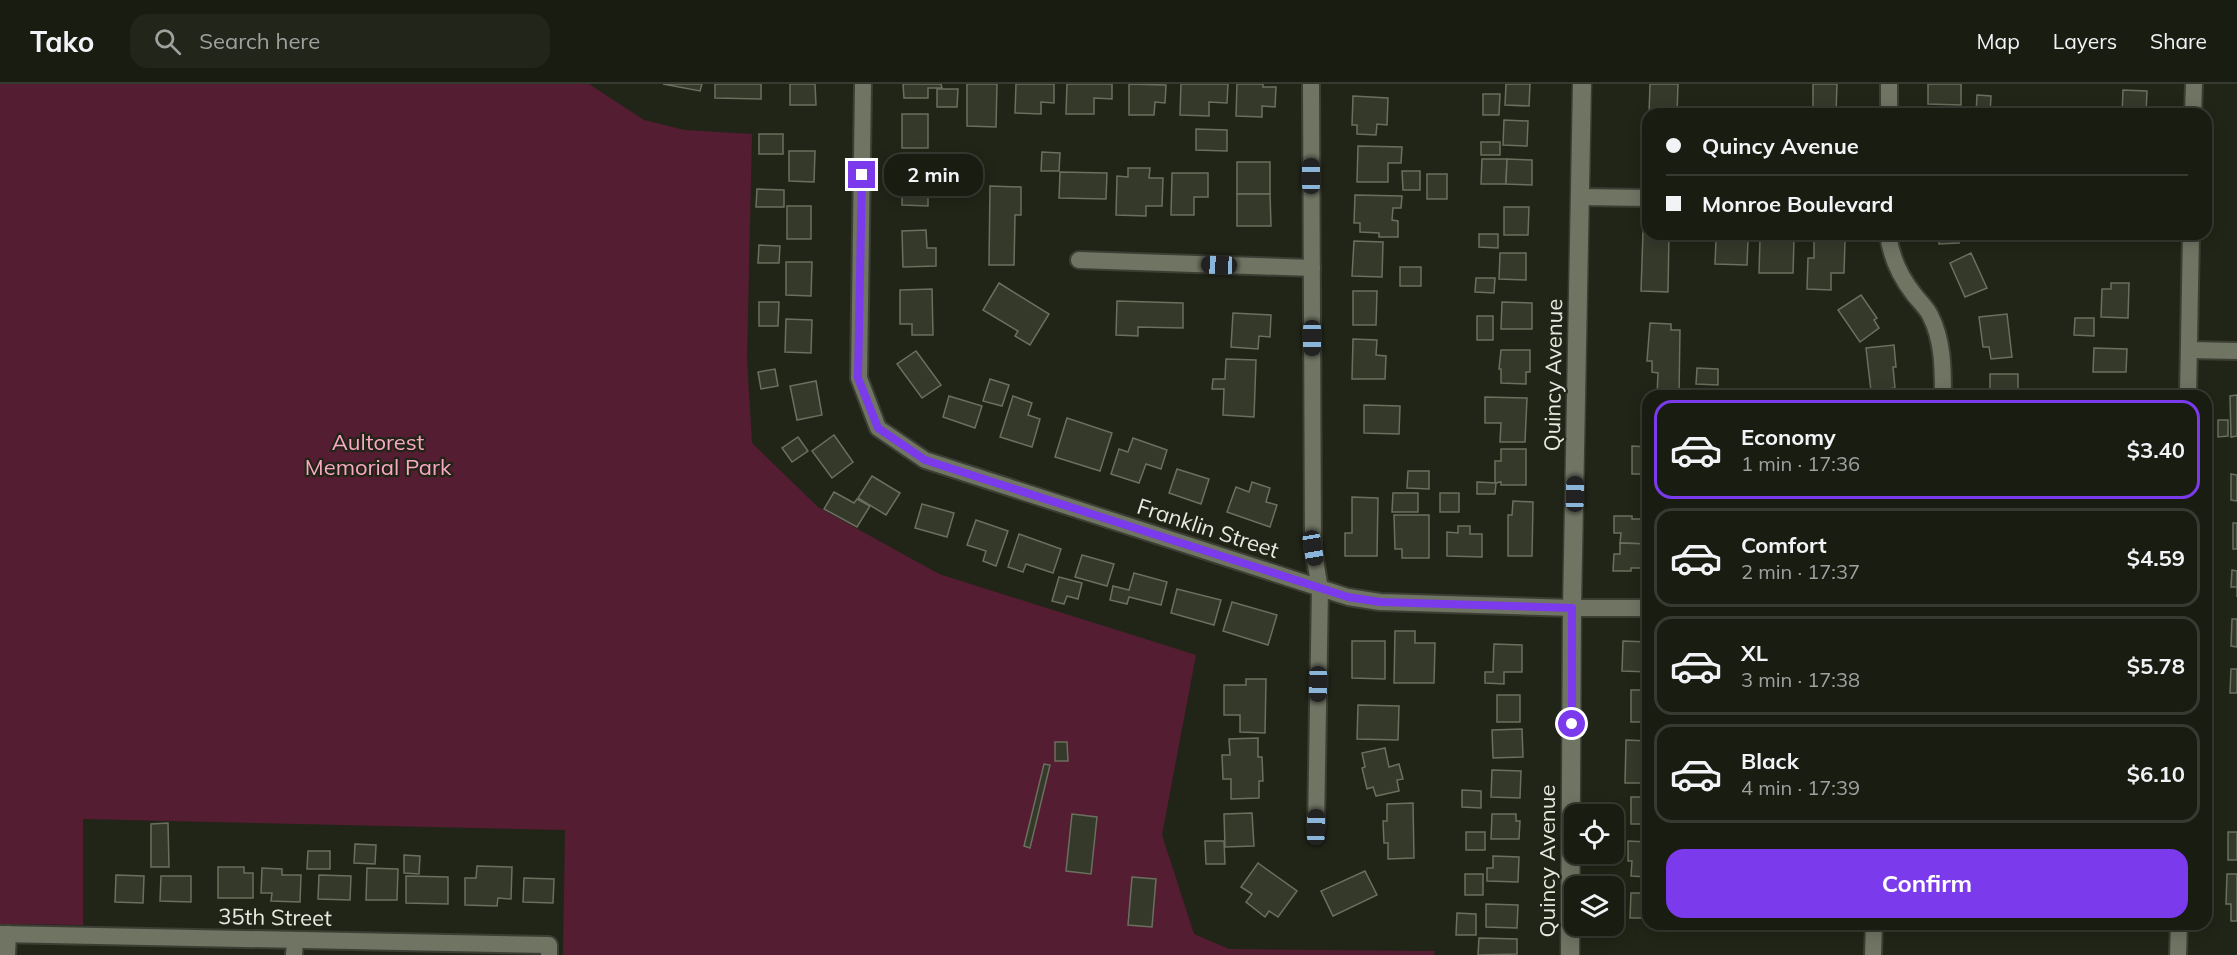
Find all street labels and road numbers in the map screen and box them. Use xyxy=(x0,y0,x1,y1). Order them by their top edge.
street label: Quincy Avenue xyxy=(1538,298,1568,452)
street label: Franklin Street xyxy=(1134,492,1283,564)
street label: Quincy Avenue xyxy=(1533,785,1561,937)
street label: 35th Street xyxy=(218,902,332,932)

